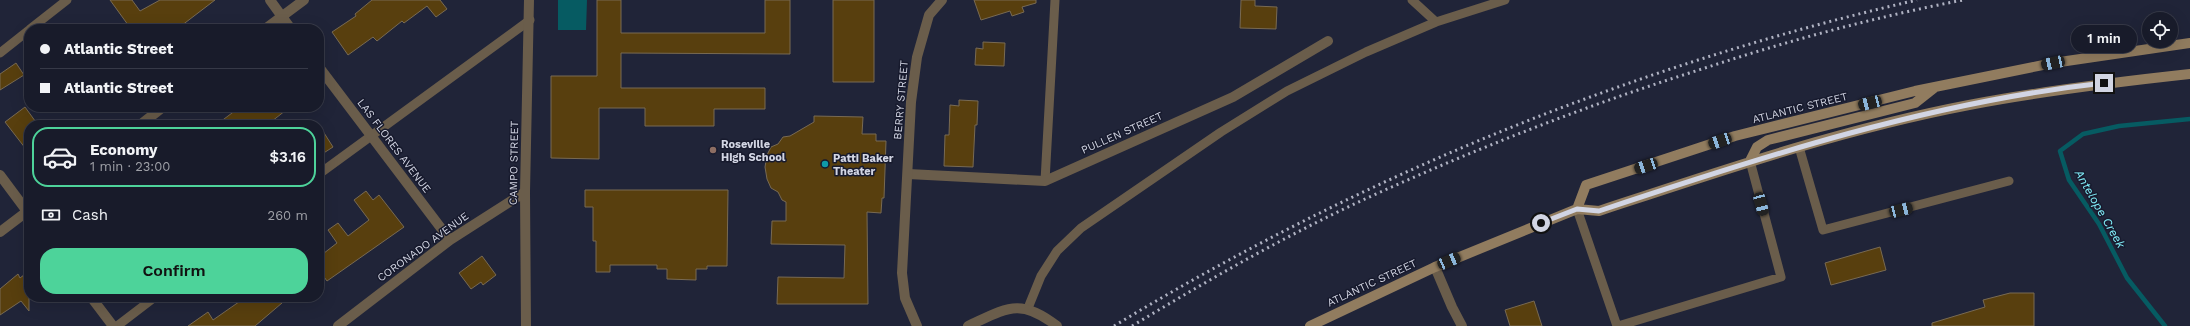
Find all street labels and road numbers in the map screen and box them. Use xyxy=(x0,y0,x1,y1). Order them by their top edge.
street label: BERRY STREET xyxy=(891,59,911,140)
street label: ATLANTIC STREET xyxy=(1751,90,1849,126)
street label: LAS FLORES AVENUE xyxy=(354,97,434,195)
street label: PULLEN STREET xyxy=(1079,109,1165,157)
street label: CAMPO STREET xyxy=(507,120,521,205)
street label: CORONADO AVENUE xyxy=(375,210,471,284)
street label: ATLANTIC STREET xyxy=(1325,256,1419,309)

